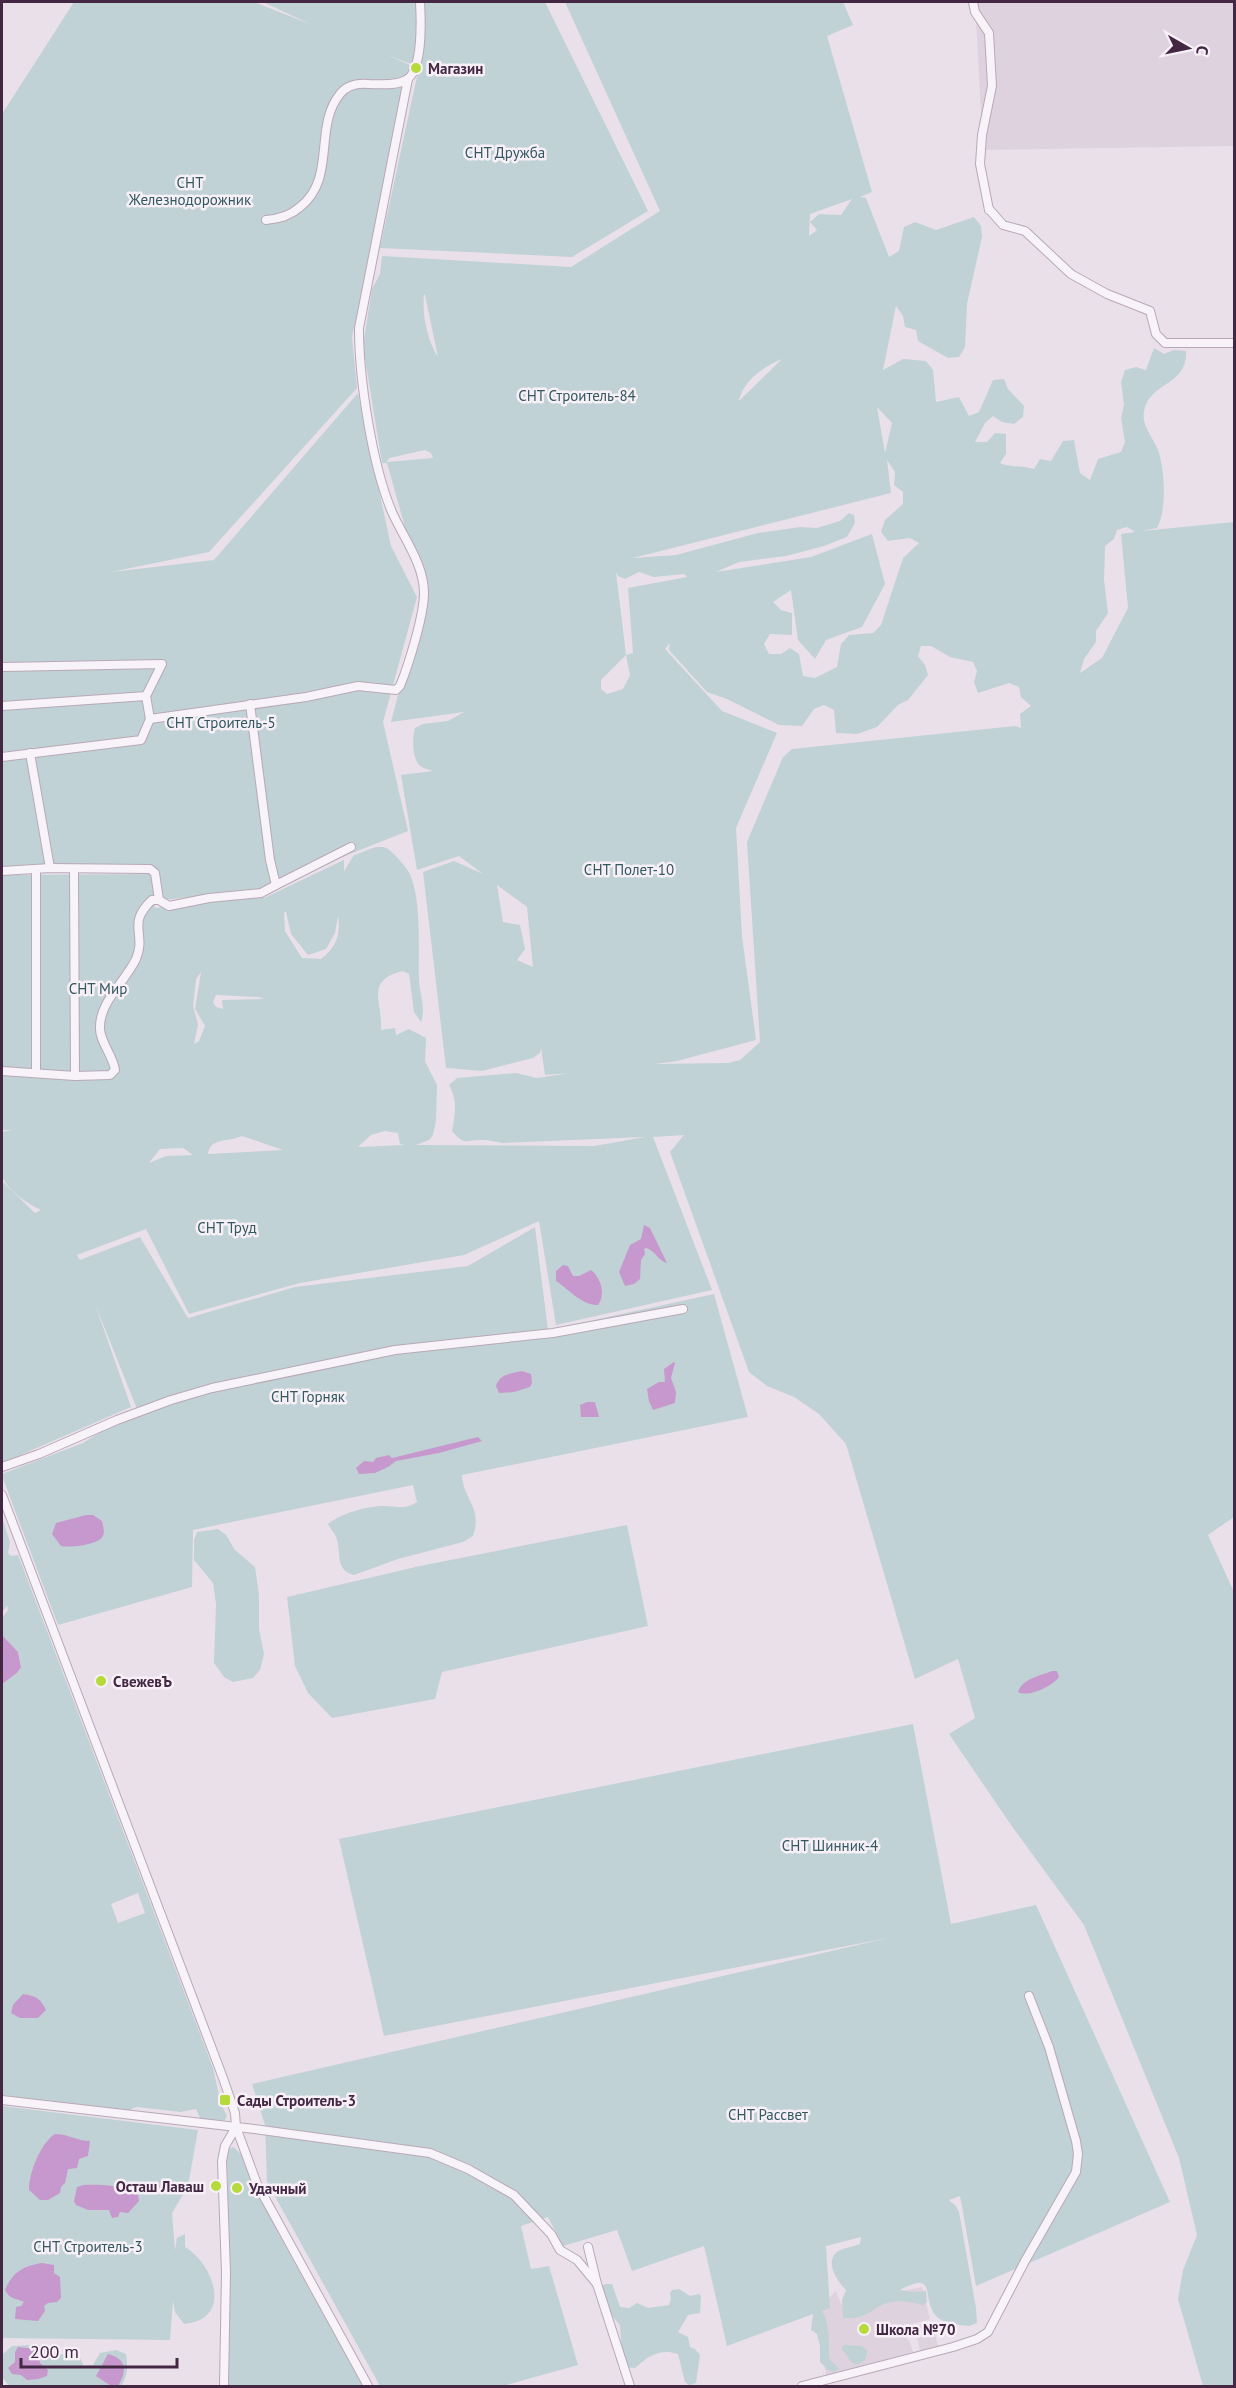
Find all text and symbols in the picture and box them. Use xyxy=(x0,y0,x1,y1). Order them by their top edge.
north arrow xyxy=(1158,18,1218,78)
text: С xyxy=(1192,44,1213,56)
place label: Магазин xyxy=(428,59,483,78)
marker: Магазин xyxy=(409,61,423,75)
park label: СНТ Дружба xyxy=(465,143,545,162)
park label: СНТ Железнодорожник xyxy=(128,173,252,209)
park label: СНТ Строитель-84 xyxy=(518,386,636,405)
park label: СНТ Строитель-5 xyxy=(166,713,276,732)
park label: СНТ Полет-10 xyxy=(584,860,674,879)
park label: СНТ Мир xyxy=(69,979,127,998)
park label: СНТ Труд xyxy=(197,1218,257,1237)
park label: СНТ Горняк xyxy=(271,1387,346,1406)
place label: СвежевЪ xyxy=(113,1672,172,1691)
marker: СвежевЪ xyxy=(94,1674,108,1688)
park label: СНТ Шинник-4 xyxy=(782,1836,878,1855)
place label: Сады Строитель-3 xyxy=(237,2091,356,2110)
marker: Сады Строитель-3 xyxy=(218,2093,232,2107)
park label: СНТ Рассвет xyxy=(728,2105,808,2124)
place label: Осташ Лаваш xyxy=(116,2177,204,2196)
marker: Осташ Лаваш xyxy=(209,2179,223,2193)
place label: Удачный xyxy=(248,2179,306,2198)
marker: Удачный xyxy=(230,2181,244,2195)
park label: СНТ Строитель-3 xyxy=(33,2237,143,2256)
place label: Школа №70 xyxy=(876,2320,956,2339)
marker: Школа №70 xyxy=(857,2322,871,2336)
scale bar xyxy=(21,2331,177,2369)
text: 200 m xyxy=(30,2340,79,2363)

